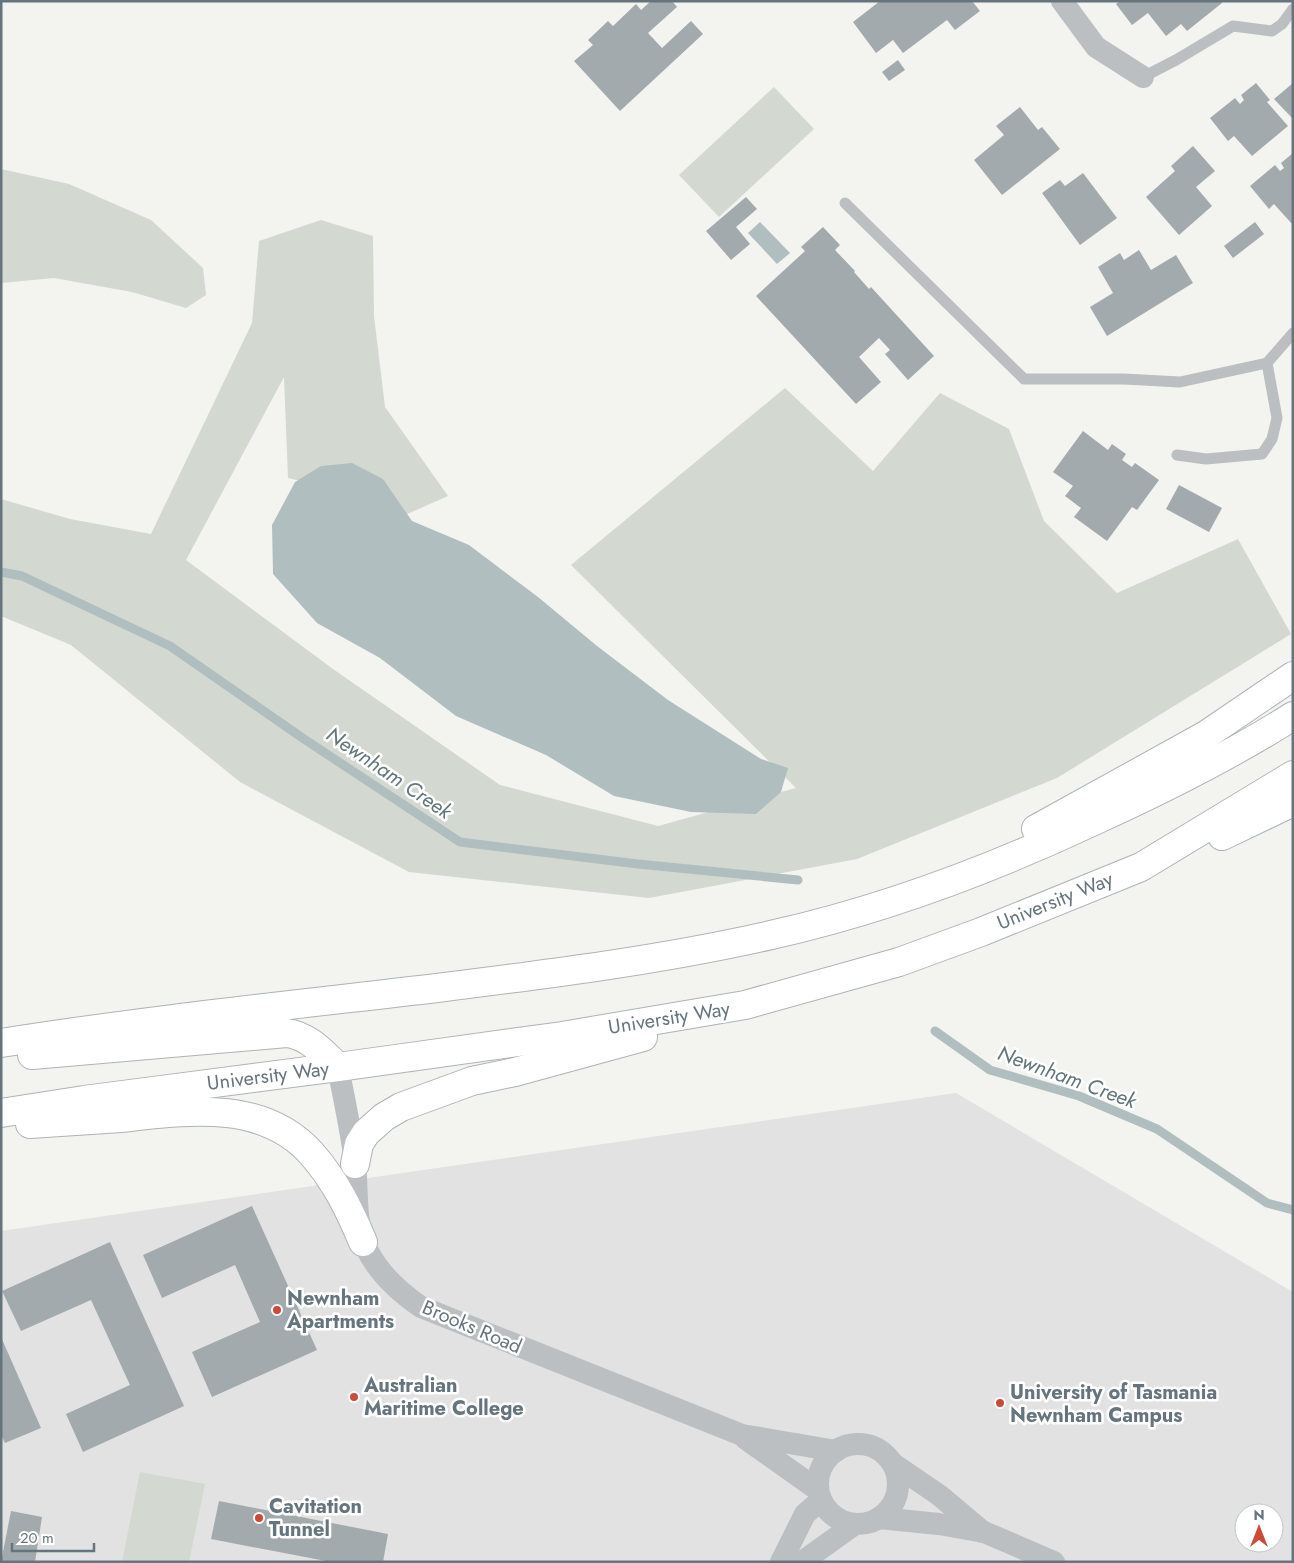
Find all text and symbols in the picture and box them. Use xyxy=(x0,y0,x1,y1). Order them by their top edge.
water label: Newnham Creek xyxy=(320,720,459,827)
street label: University Way xyxy=(993,864,1118,937)
street label: University Way xyxy=(606,994,732,1042)
water label: Newnham Creek xyxy=(993,1038,1142,1116)
street label: University Way xyxy=(205,1054,331,1098)
place label: Newnham Apartments xyxy=(286,1284,394,1336)
street label: Brooks Road xyxy=(418,1293,526,1361)
marker: Newnham Apartments xyxy=(271,1304,283,1316)
place label: Australian Maritime College xyxy=(363,1371,524,1423)
place label: University of Tasmania Newnham Campus xyxy=(1010,1378,1217,1430)
marker: Australian Maritime College xyxy=(348,1391,360,1403)
marker: University of Tasmania Newnham Campus xyxy=(994,1397,1006,1409)
place label: Cavitation Tunnel xyxy=(269,1492,362,1544)
north arrow xyxy=(1234,1503,1284,1553)
text: N xyxy=(1253,1505,1265,1525)
marker: Cavitation Tunnel xyxy=(253,1512,265,1524)
scale bar xyxy=(12,1520,95,1552)
text: 20 m xyxy=(20,1527,54,1549)

